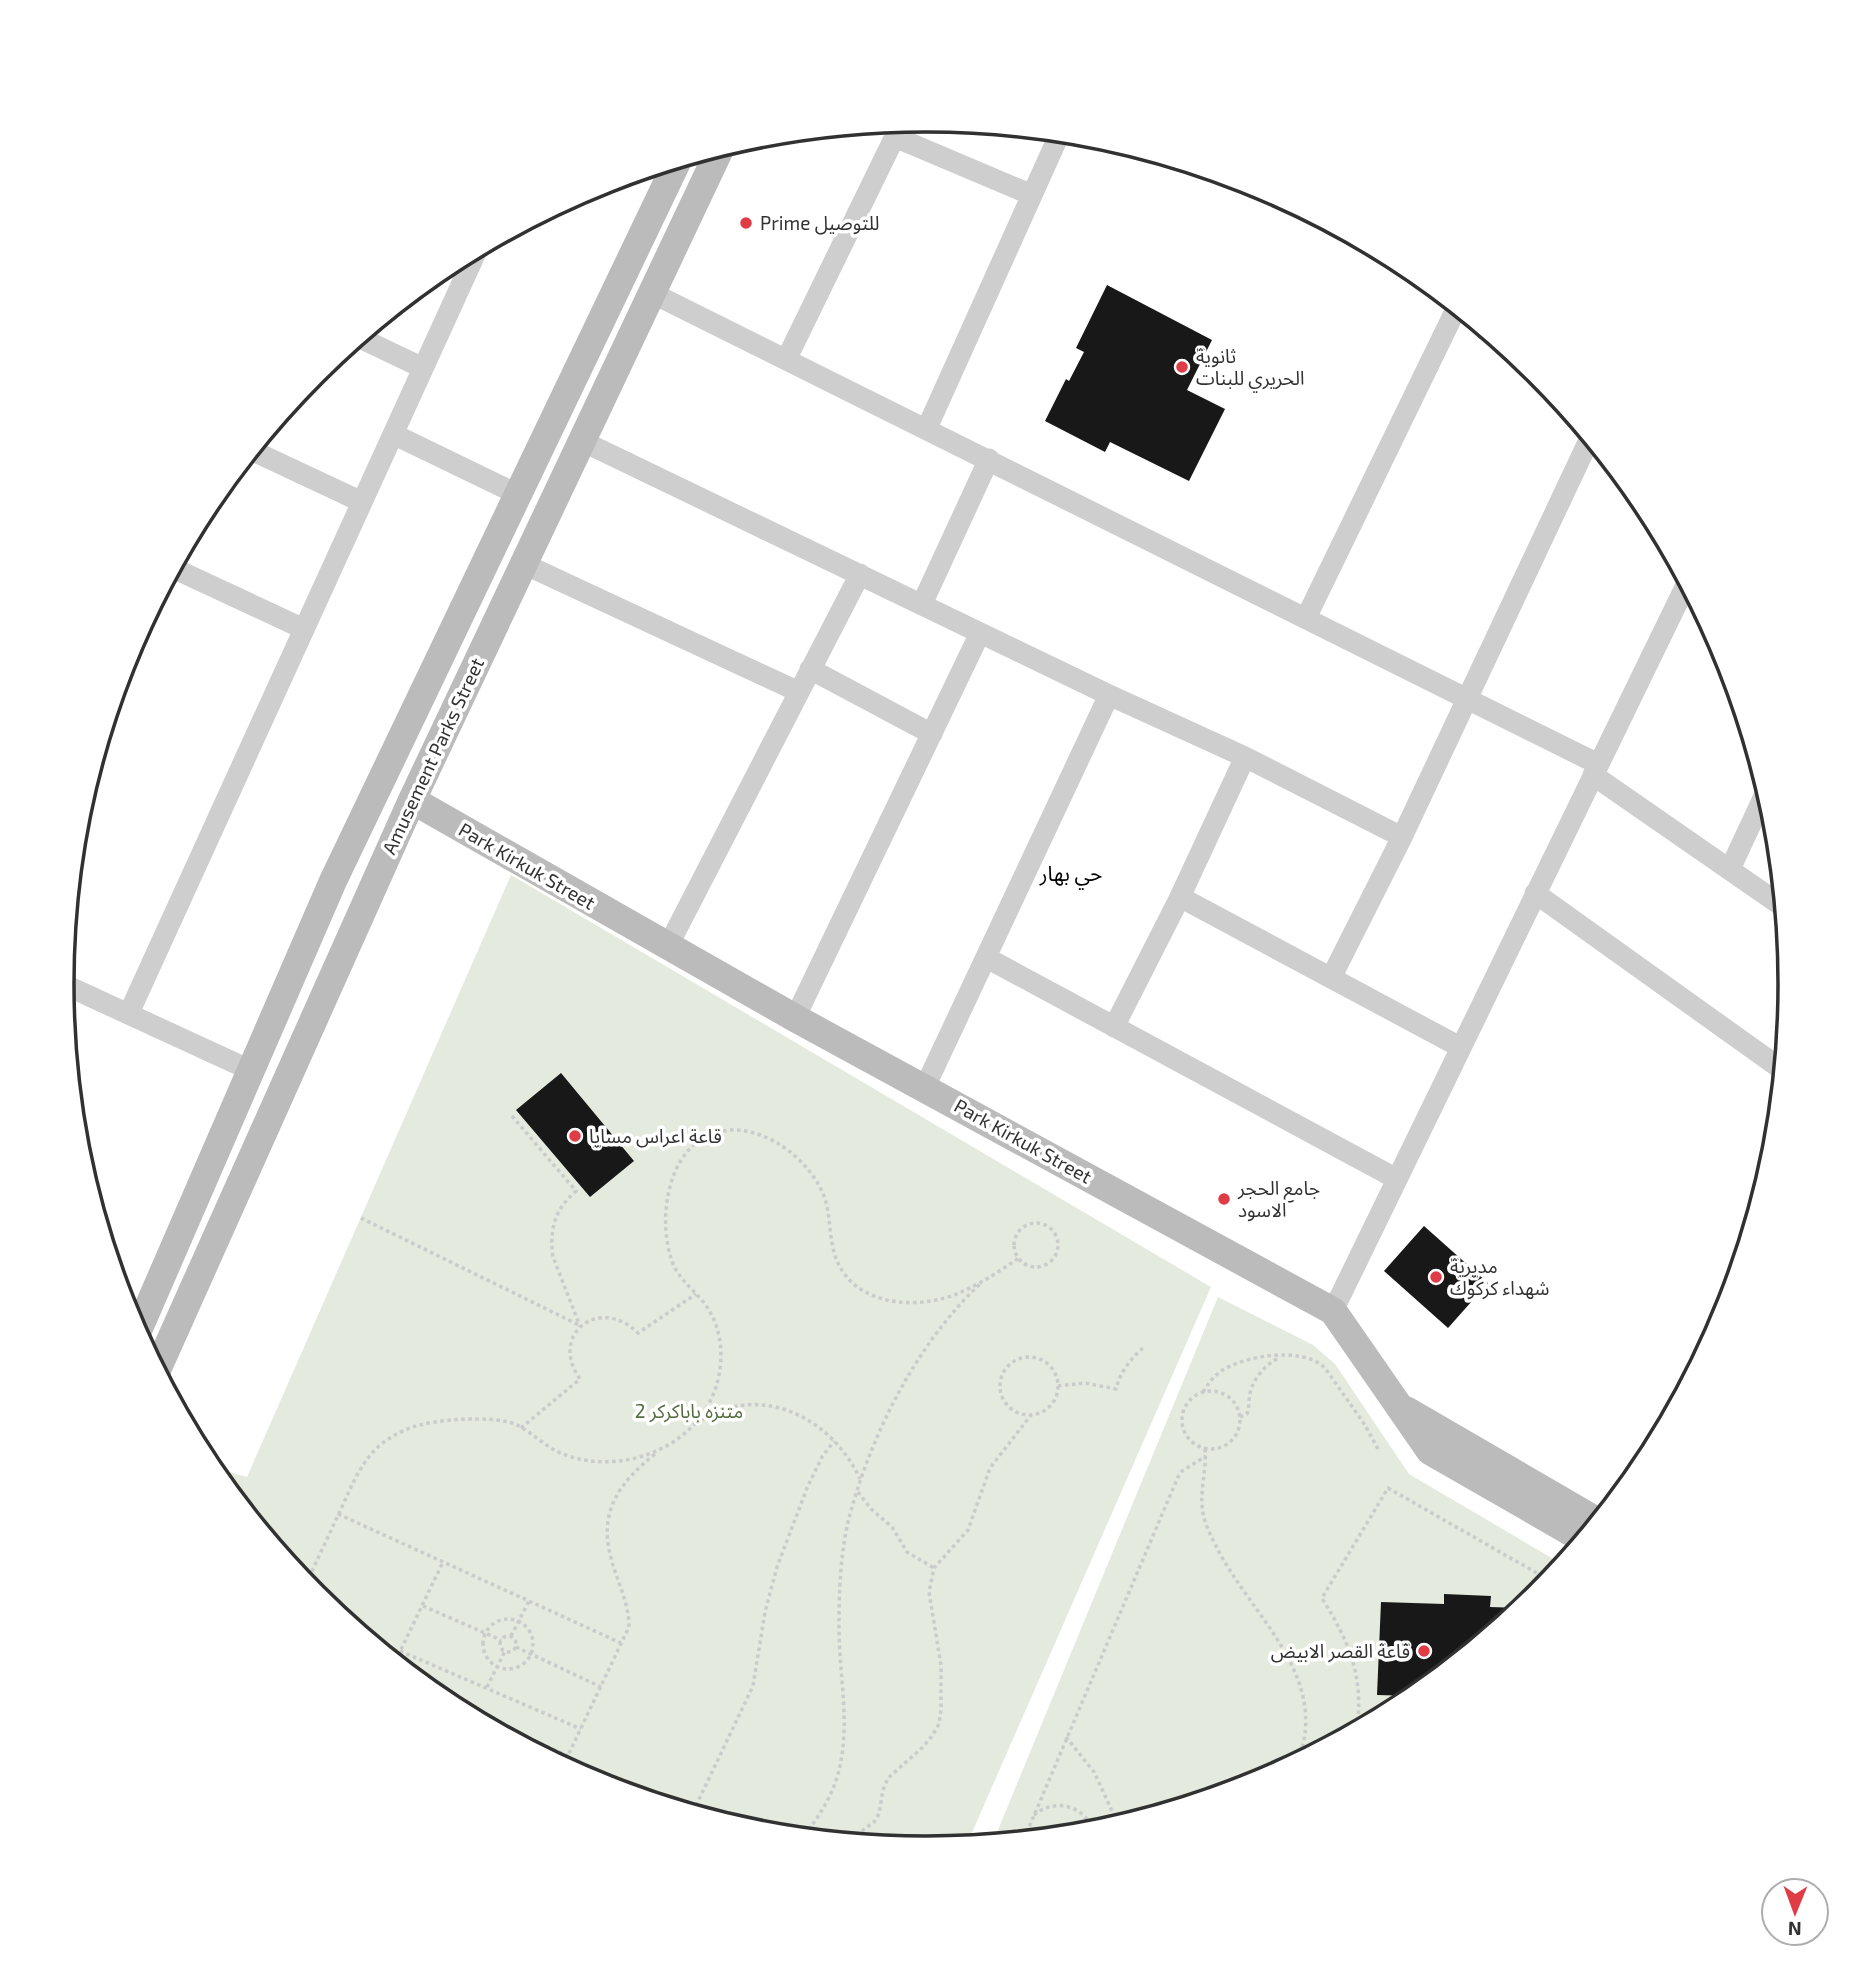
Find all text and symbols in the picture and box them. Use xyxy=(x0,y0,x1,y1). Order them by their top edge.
place label: Prime للتوصيل xyxy=(760,211,879,235)
marker: Prime للتوصيل xyxy=(738,215,754,231)
place label: ثانوية الحريري للبنات xyxy=(1196,344,1304,393)
marker: ثانوية الحريري للبنات xyxy=(1174,359,1190,375)
street label: Amusement Parks Street xyxy=(377,654,488,858)
street label: Park Kirkuk Street xyxy=(455,817,599,914)
district label: حي بهار xyxy=(1039,860,1102,890)
street label: Park Kirkuk Street xyxy=(951,1093,1096,1188)
place label: قاعة اعراس مسايا xyxy=(589,1124,722,1148)
marker: قاعة اعراس مسايا xyxy=(567,1128,583,1144)
place label: جامع الحجر الاسود xyxy=(1237,1176,1320,1222)
marker: جامع الحجر الاسود xyxy=(1216,1191,1232,1207)
place label: مديرية شهداء كركوك xyxy=(1450,1254,1549,1300)
marker: مديرية شهداء كركوك xyxy=(1428,1269,1444,1285)
park label: متنزه باباكركر 2 xyxy=(635,1399,743,1423)
place label: قاعة القصر الابيض xyxy=(1271,1639,1410,1663)
marker: قاعة القصر الابيض xyxy=(1416,1643,1432,1659)
north arrow xyxy=(1760,1877,1830,1947)
text: N xyxy=(1788,1918,1802,1941)

